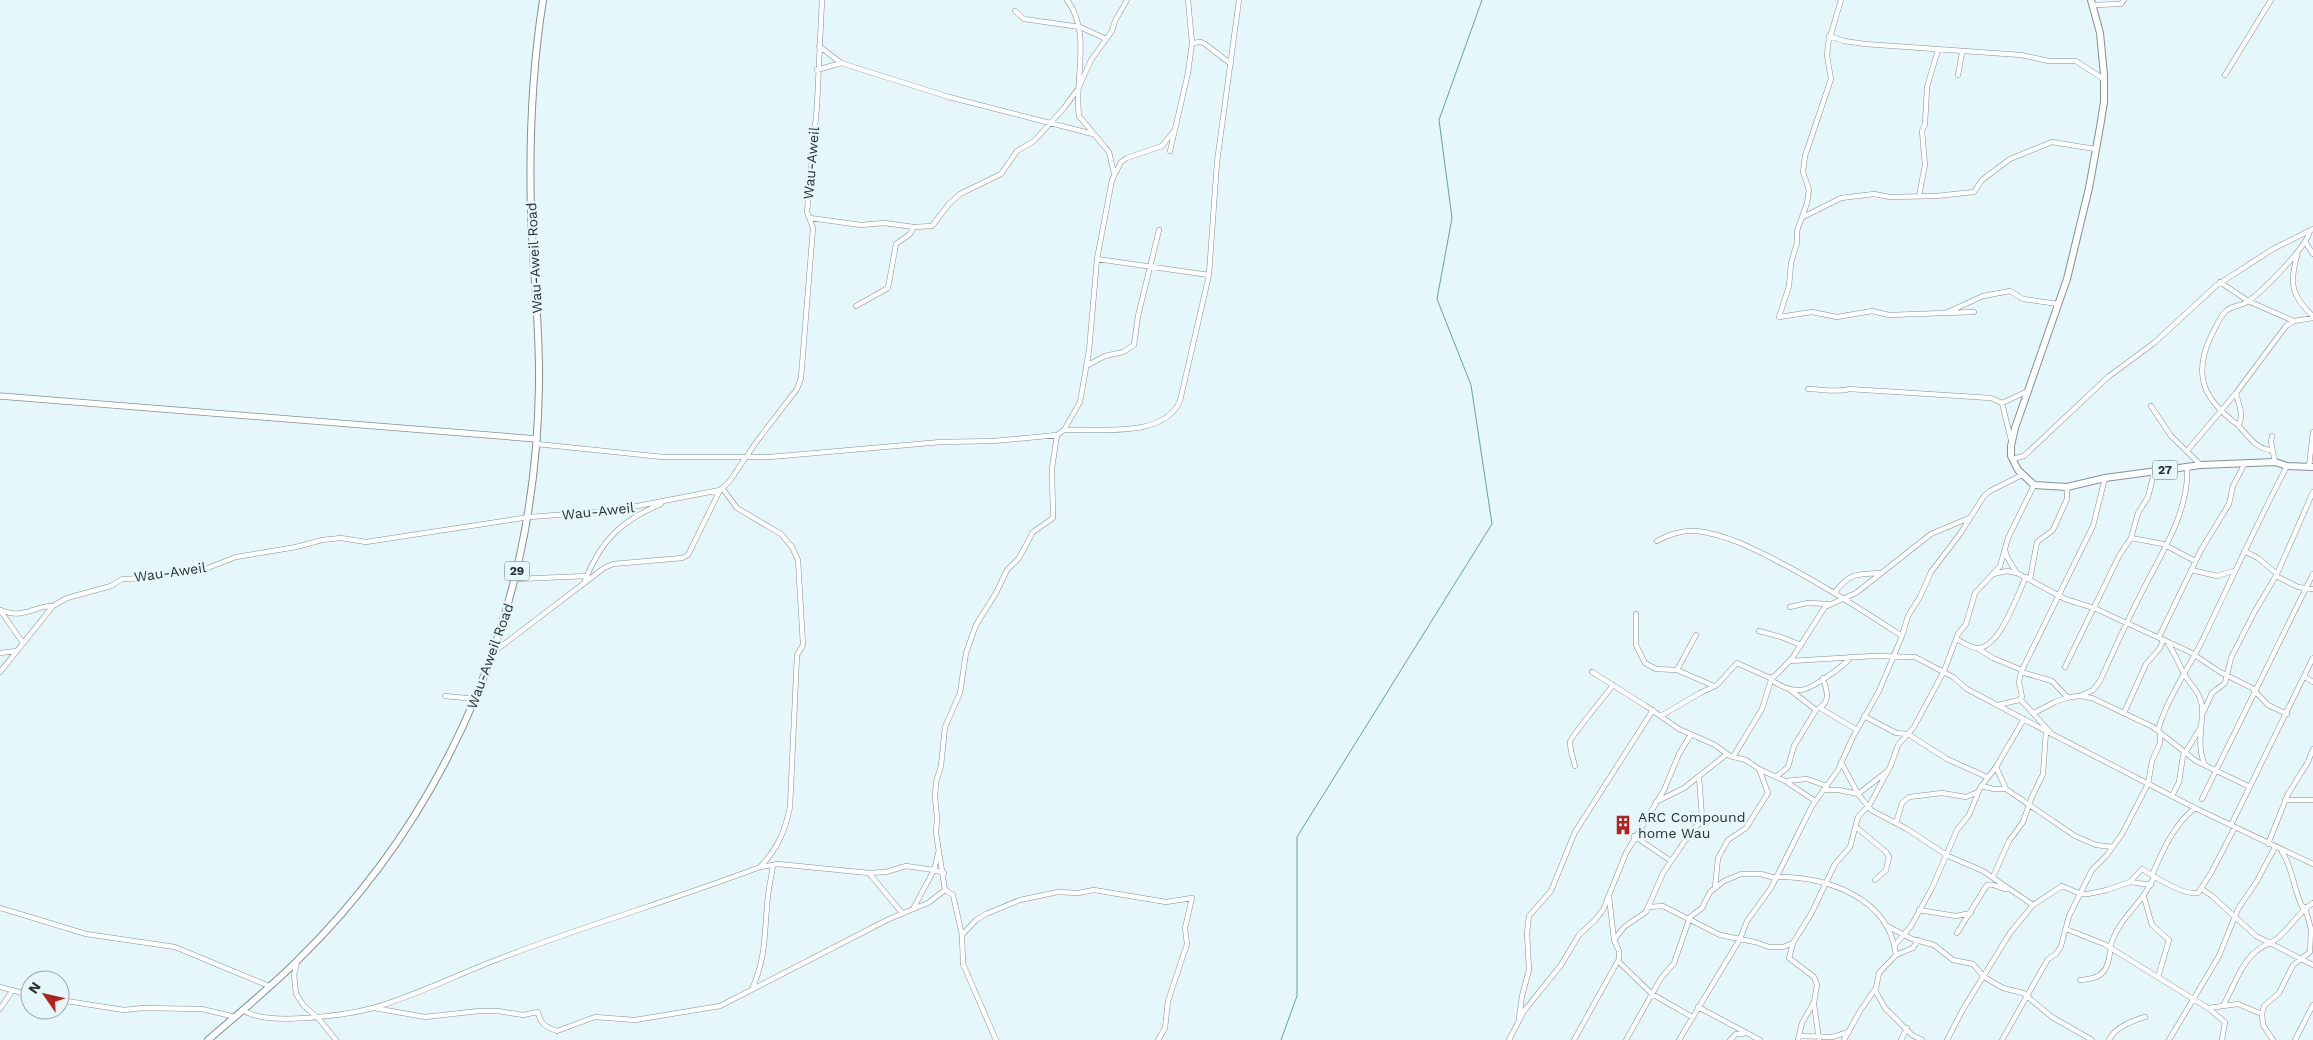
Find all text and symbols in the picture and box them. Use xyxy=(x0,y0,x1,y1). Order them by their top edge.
street label: Wau-Aweil xyxy=(800,125,822,200)
street label: Wau-Aweil Road xyxy=(523,202,545,314)
road number: 27 xyxy=(2152,460,2178,480)
street label: Wau-Aweil xyxy=(561,499,636,523)
street label: Wau-Aweil xyxy=(133,559,208,585)
road number: 29 xyxy=(504,562,530,580)
street label: Wau-Aweil Road xyxy=(463,601,517,711)
place label: ARC Compound home Wau xyxy=(1638,809,1745,841)
building icon: ARC Compound home Wau xyxy=(1612,814,1634,836)
north arrow xyxy=(20,970,70,1020)
text: N xyxy=(25,979,44,997)

